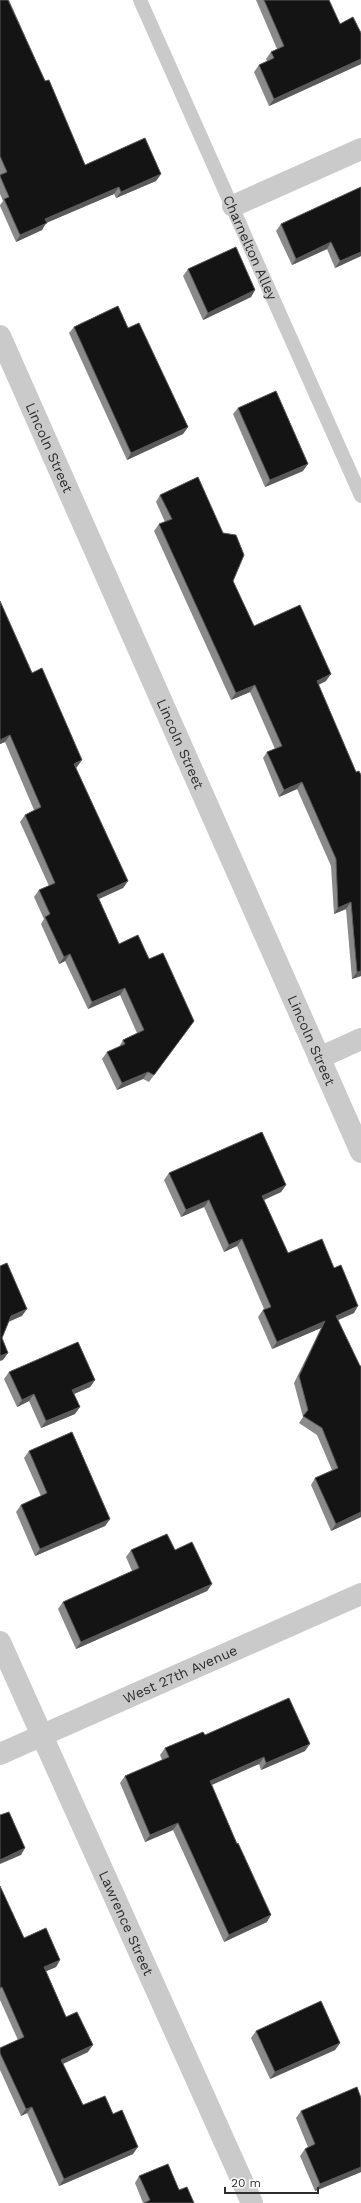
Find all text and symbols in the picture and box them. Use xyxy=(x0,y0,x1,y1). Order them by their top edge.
street label: Charnelton Alley xyxy=(220,193,281,303)
street label: Lincoln Street xyxy=(22,400,76,495)
street label: Lincoln Street xyxy=(154,696,207,792)
street label: Lincoln Street xyxy=(285,993,339,1088)
street label: West 27th Avenue xyxy=(121,1642,240,1706)
street label: Lawrence Street xyxy=(96,1868,157,1978)
scale bar xyxy=(225,2169,318,2195)
text: 20 m xyxy=(231,2176,261,2190)

